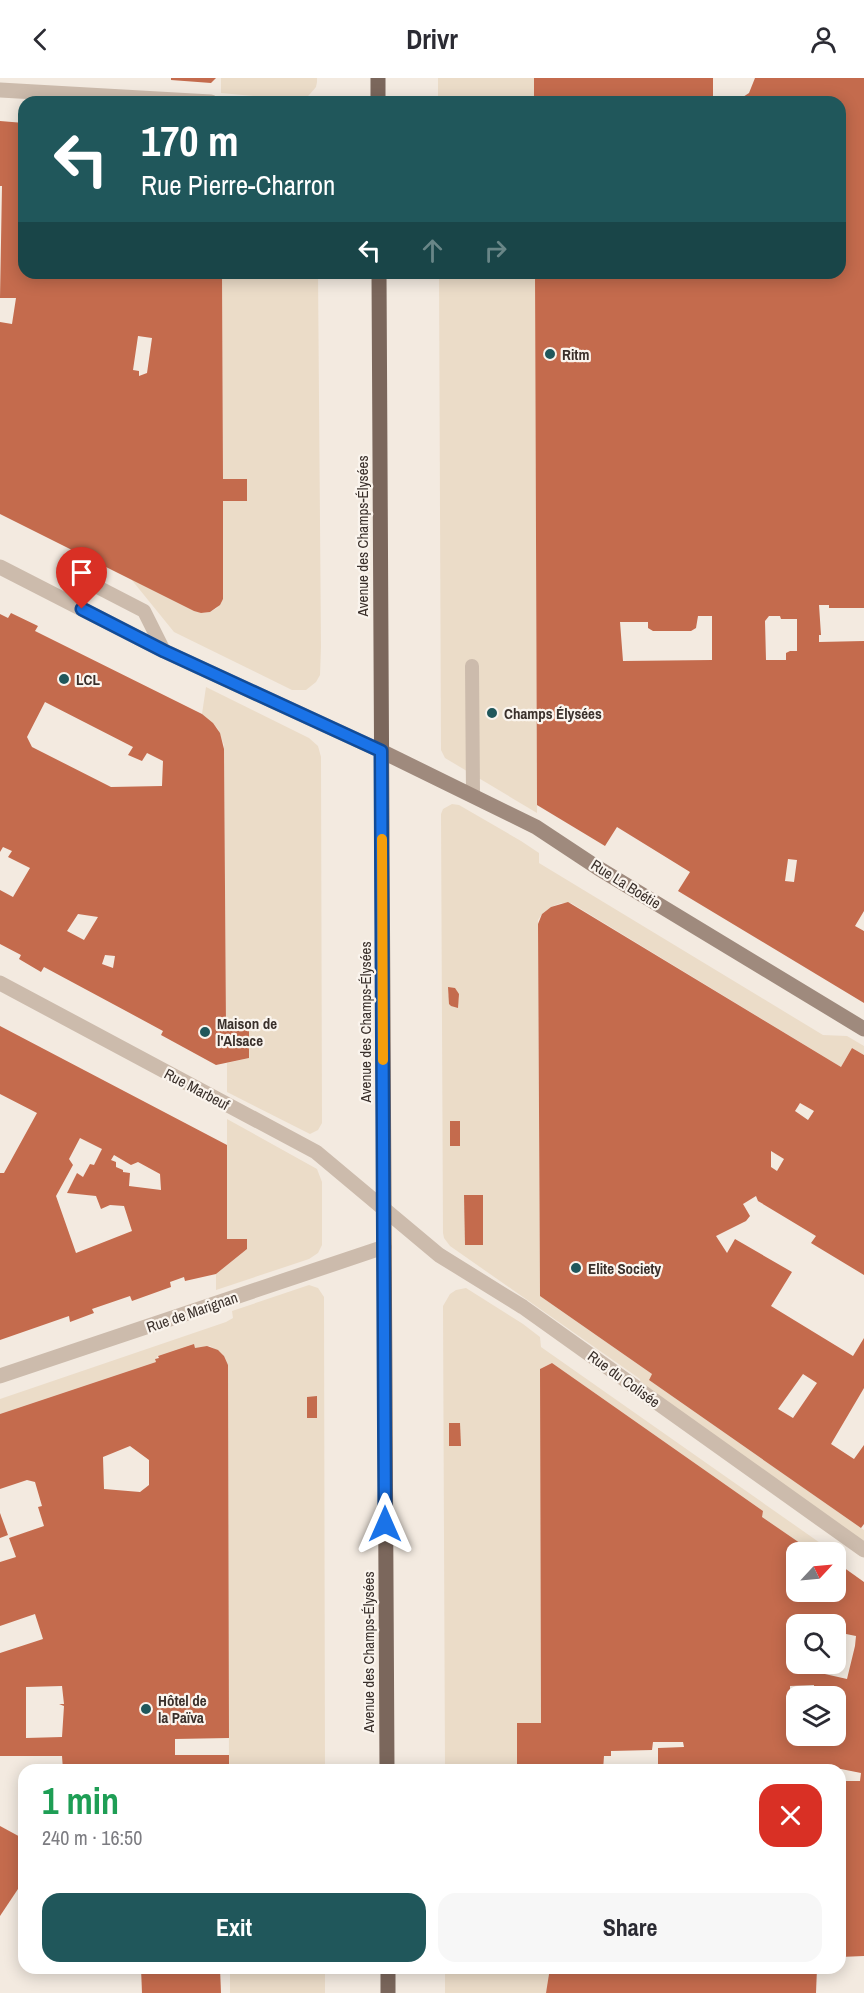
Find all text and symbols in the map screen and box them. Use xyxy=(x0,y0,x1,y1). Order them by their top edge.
text: Drivr xyxy=(406,21,458,57)
icon: back xyxy=(24,23,57,56)
icon: person xyxy=(807,23,840,56)
text: 170 m xyxy=(141,113,239,169)
icon: left xyxy=(42,120,120,198)
text: Rue Pierre-Charron xyxy=(141,167,335,203)
icon: left xyxy=(353,234,386,267)
icon: ahead xyxy=(416,234,449,267)
icon: right xyxy=(479,234,512,267)
place label: Ritm xyxy=(562,344,589,365)
marker: Ritm xyxy=(543,347,557,361)
street label: Avenue des Champs-Élysées xyxy=(352,455,373,618)
pin xyxy=(56,547,107,609)
icon: arrive xyxy=(65,556,98,589)
place label: LCL xyxy=(76,669,100,690)
marker: LCL xyxy=(57,672,71,686)
place label: Champs Élysées xyxy=(504,703,602,724)
marker: Champs Élysées xyxy=(485,706,499,720)
street label: Rue La Boétie xyxy=(587,854,665,914)
street label: Avenue des Champs-Élysées xyxy=(355,941,376,1104)
place label: Maison de l'Alsace xyxy=(217,1013,277,1051)
marker: Maison de l'Alsace xyxy=(198,1025,212,1039)
street label: Rue Marbeuf xyxy=(161,1063,234,1115)
place label: Elite Society xyxy=(588,1258,661,1279)
marker: Elite Society xyxy=(569,1261,583,1275)
street label: Rue de Marignan xyxy=(144,1287,240,1337)
street label: Rue du Colisée xyxy=(584,1346,665,1413)
position arrow xyxy=(353,1492,417,1556)
north arrow xyxy=(786,1542,846,1602)
map controls xyxy=(786,1542,846,1746)
street label: Avenue des Champs-Élysées xyxy=(358,1571,379,1734)
button: search xyxy=(786,1614,846,1674)
button: layers xyxy=(786,1686,846,1746)
place label: Hôtel de la Païva xyxy=(158,1690,207,1728)
marker: Hôtel de la Païva xyxy=(139,1702,153,1716)
text: 1 min xyxy=(42,1777,119,1825)
button: close xyxy=(759,1784,822,1847)
text: 240 m · 16:50 xyxy=(42,1824,142,1851)
button: Exit xyxy=(42,1893,426,1962)
button: Share xyxy=(438,1893,822,1962)

